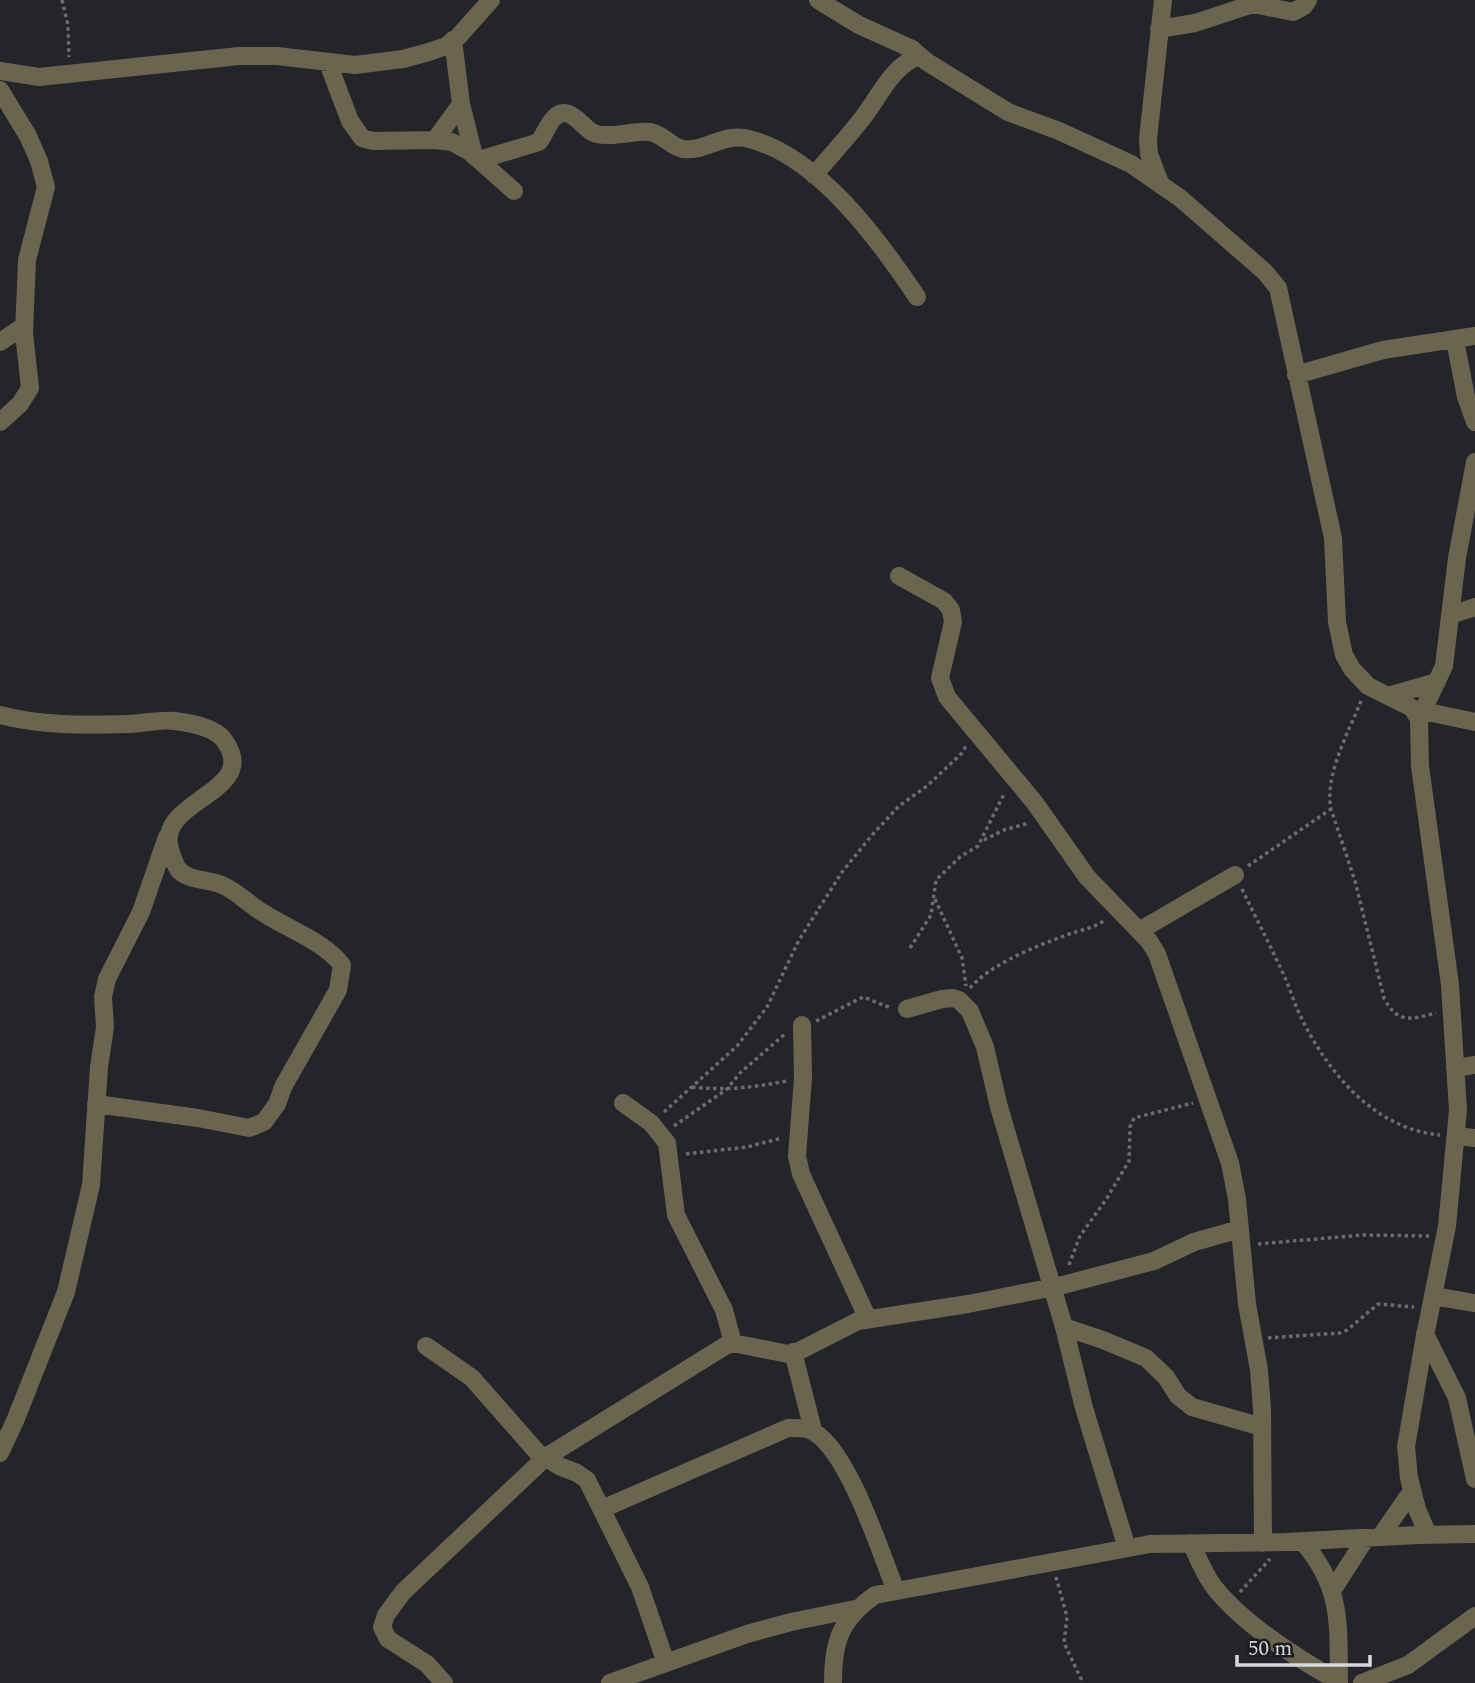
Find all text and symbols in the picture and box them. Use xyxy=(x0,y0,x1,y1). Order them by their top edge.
scale bar xyxy=(1237,1624,1370,1668)
text: 50 m xyxy=(1248,1633,1292,1665)

